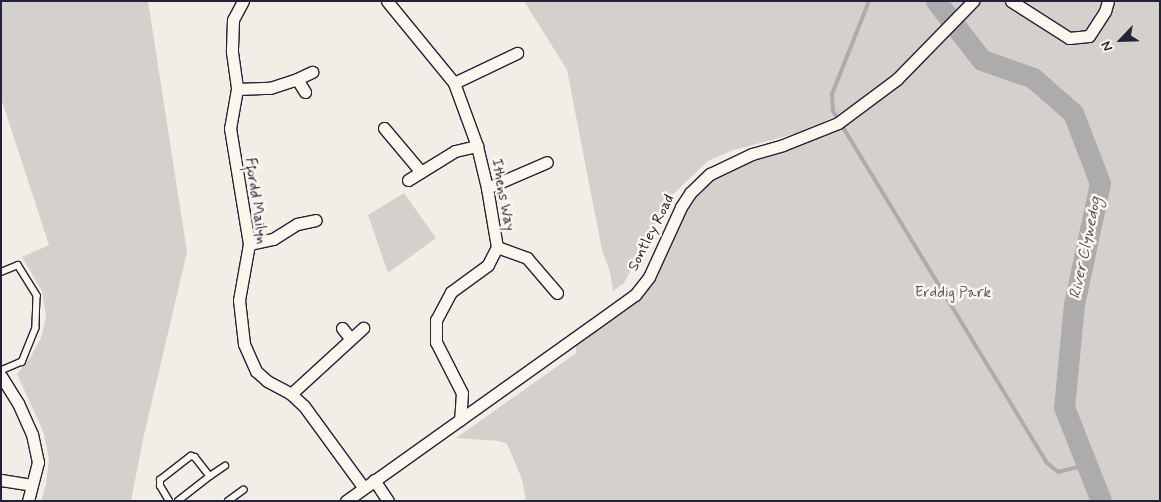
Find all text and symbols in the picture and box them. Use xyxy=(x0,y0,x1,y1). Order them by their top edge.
north arrow xyxy=(1096,15,1146,65)
text: N xyxy=(1097,38,1117,54)
street label: Ithens Way xyxy=(486,156,518,234)
street label: Ffordd Mailyn xyxy=(240,157,270,245)
street label: Sontley Road xyxy=(625,192,679,274)
water label: River Clywedog xyxy=(1066,195,1106,301)
park label: Erddig Park xyxy=(916,285,990,303)

